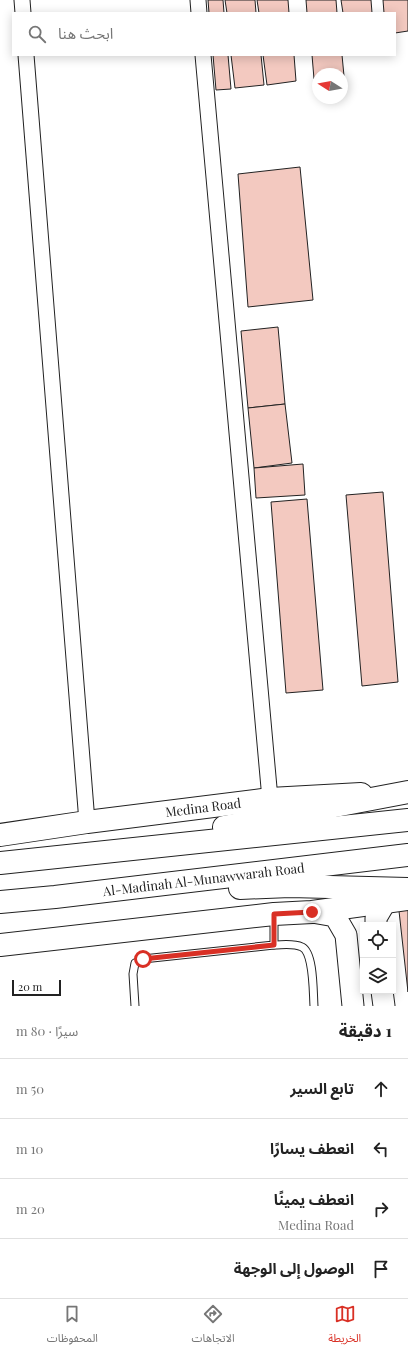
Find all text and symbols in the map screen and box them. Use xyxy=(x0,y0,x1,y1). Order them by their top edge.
search box xyxy=(12,12,396,56)
icon: search xyxy=(26,23,48,45)
text: ابحث هنا xyxy=(58,23,113,43)
north arrow xyxy=(312,68,348,104)
street label: Medina Road xyxy=(164,794,242,820)
street label: Al-Madinah Al-Munawwarah Road xyxy=(101,858,306,899)
route end xyxy=(303,903,321,921)
map controls xyxy=(360,922,396,994)
button: locate xyxy=(360,922,396,958)
route start xyxy=(134,950,152,968)
button: layers xyxy=(360,958,396,994)
scale bar xyxy=(12,978,61,997)
text: 20 m xyxy=(18,979,42,994)
text: 1 دقيقة xyxy=(339,1019,392,1041)
text: سيرًا · 80 m xyxy=(16,1022,78,1039)
text: تابع السير xyxy=(290,1078,354,1098)
icon: ahead xyxy=(370,1078,392,1100)
text: 50 m xyxy=(16,1080,44,1097)
text: انعطف يسارًا xyxy=(270,1138,354,1158)
icon: left xyxy=(370,1138,392,1160)
text: 10 m xyxy=(16,1140,43,1157)
text: انعطف يمينًا xyxy=(274,1189,354,1209)
icon: right xyxy=(370,1198,392,1220)
text: 20 m xyxy=(16,1200,45,1217)
text: Medina Road xyxy=(278,1216,354,1233)
text: الوصول إلى الوجهة xyxy=(234,1258,354,1278)
icon: arrive xyxy=(370,1258,392,1280)
tab: المحفوظات xyxy=(47,1303,98,1350)
tab: الاتجاهات xyxy=(192,1303,235,1350)
tab: الخريطة xyxy=(328,1303,361,1350)

